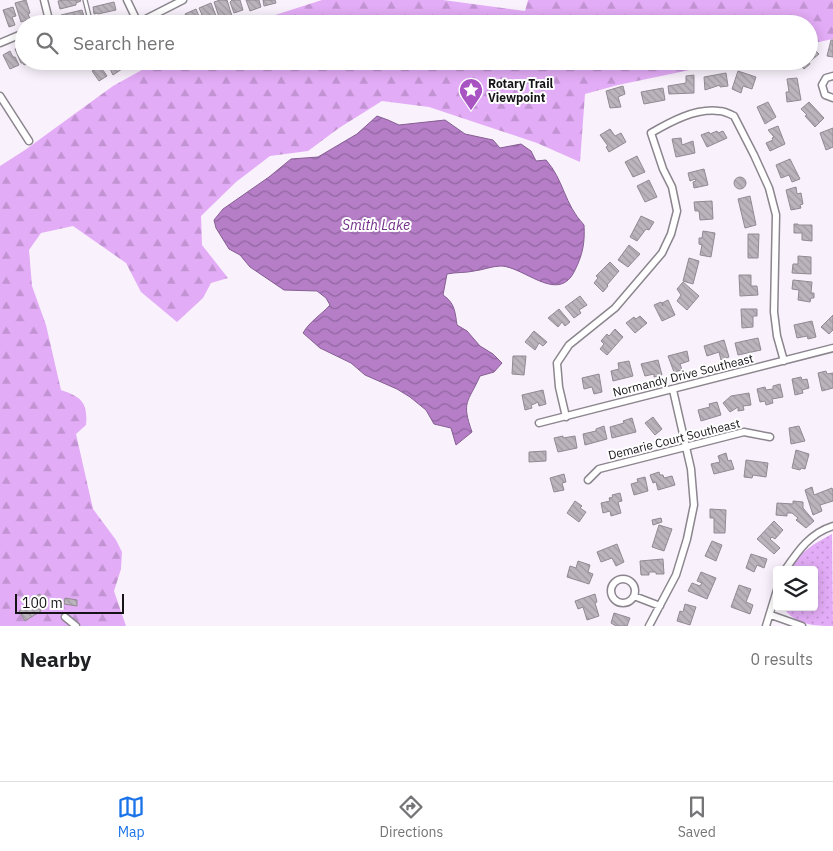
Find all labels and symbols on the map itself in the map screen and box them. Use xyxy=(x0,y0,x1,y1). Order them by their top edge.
place label: Rotary Trail Viewpoint xyxy=(488,76,554,105)
place icon: Rotary Trail Viewpoint xyxy=(458,77,484,111)
water label: Smith Lake xyxy=(342,216,410,234)
street label: Normandy Drive Southeast xyxy=(611,350,755,400)
street label: Demarie Court Southeast xyxy=(607,415,741,463)
scale bar xyxy=(15,591,124,614)

